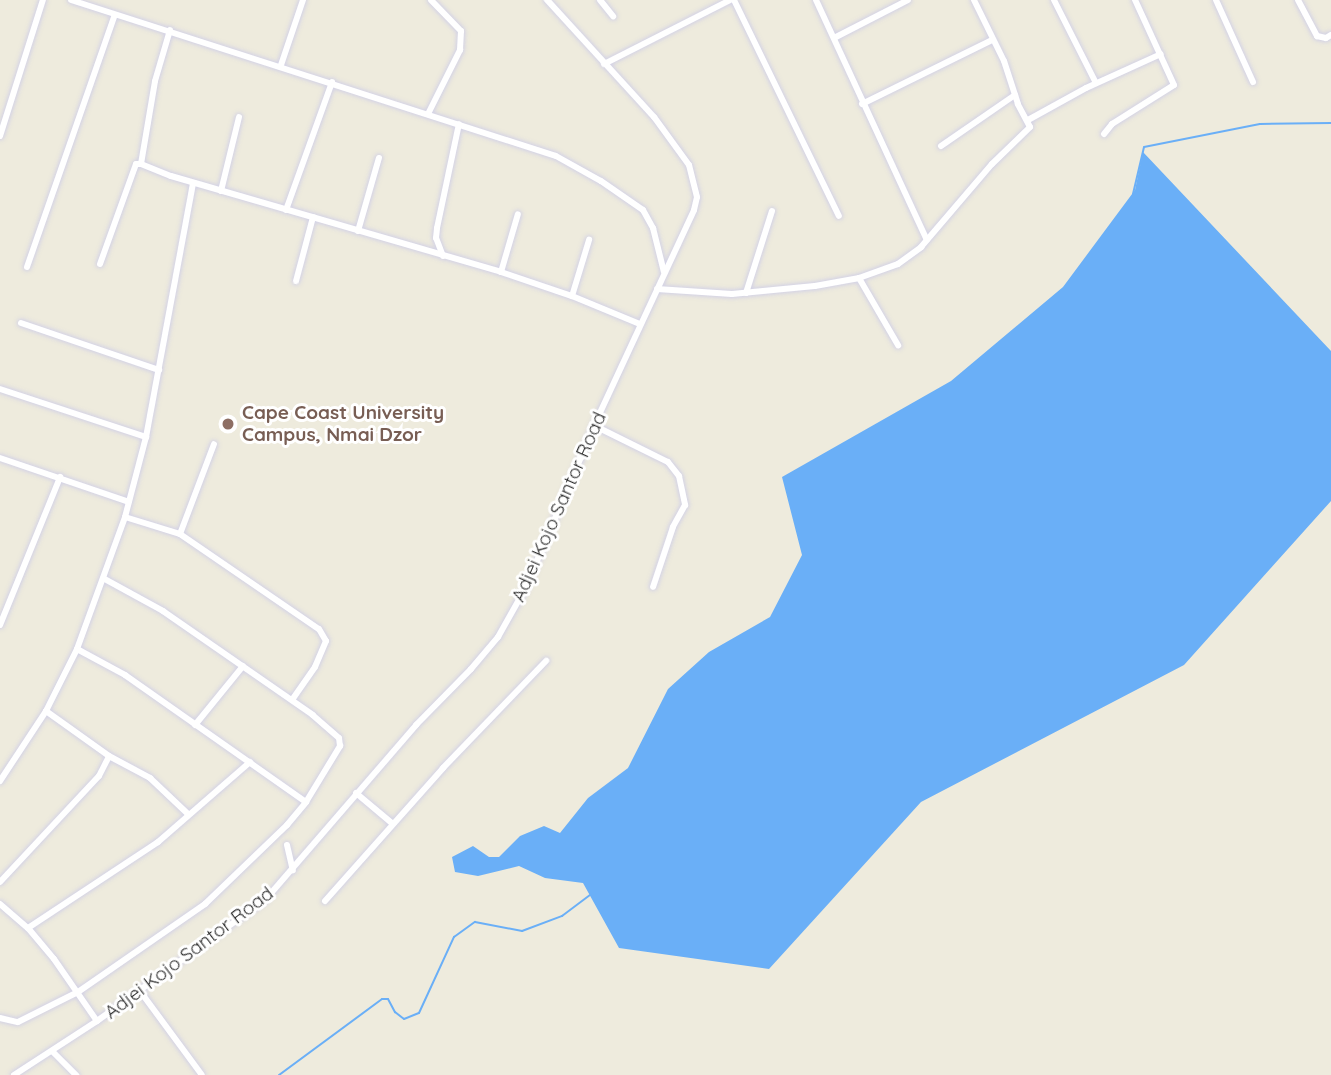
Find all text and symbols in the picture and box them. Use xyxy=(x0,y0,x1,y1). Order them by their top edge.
place label: Cape Coast University Campus, Nmai Dzor xyxy=(242,402,444,446)
street label: Adjei Kojo Santor Road xyxy=(507,409,611,605)
marker: Cape Coast University Campus, Nmai Dzor xyxy=(220,416,236,432)
street label: Adjei Kojo Santor Road xyxy=(100,882,278,1024)

